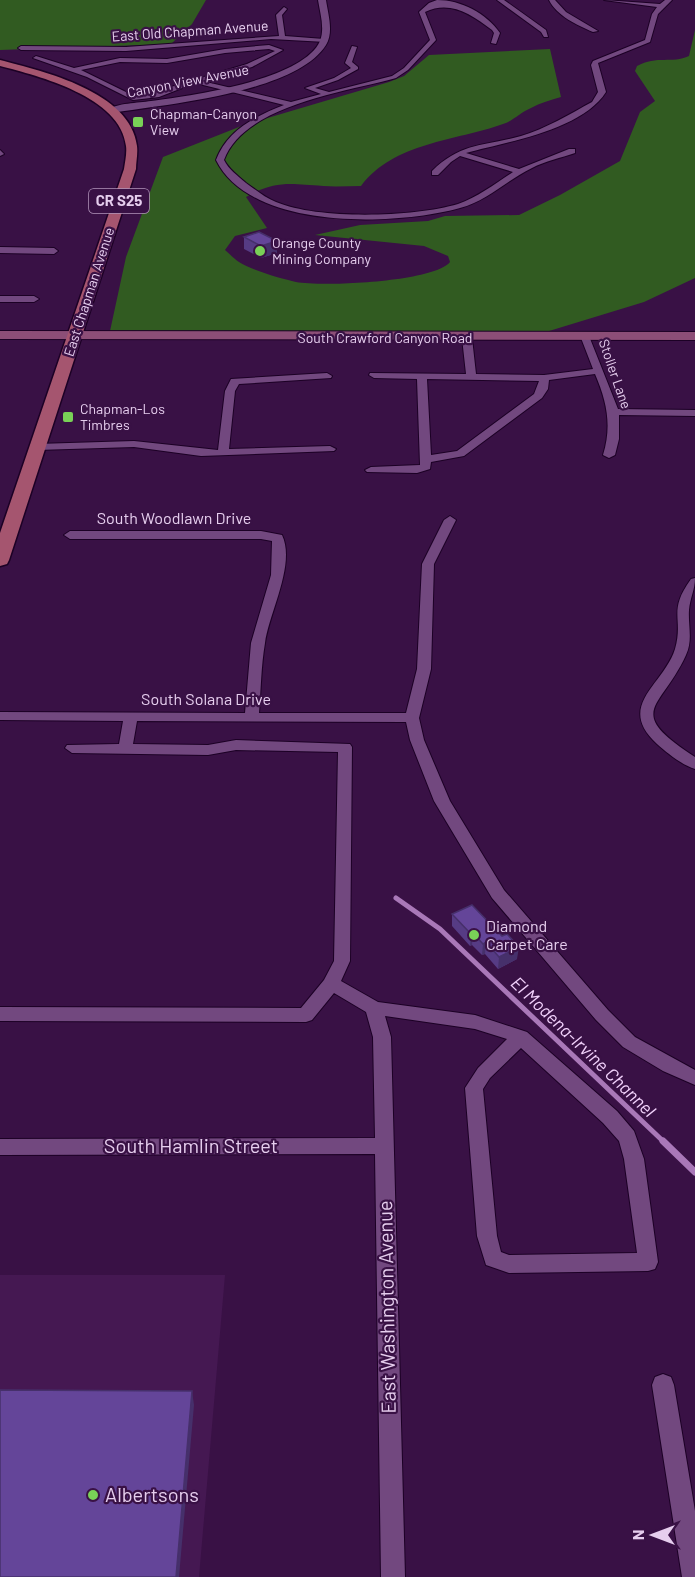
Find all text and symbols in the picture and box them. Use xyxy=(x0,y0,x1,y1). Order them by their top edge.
street label: East Old Chapman Avenue xyxy=(111,17,269,44)
street label: Canyon View Avenue xyxy=(126,60,250,101)
place label: Chapman-Canyon View xyxy=(150,105,257,138)
marker: Chapman-Canyon View xyxy=(131,115,145,129)
road number: CR S25 xyxy=(89,189,149,213)
street label: East Chapman Avenue xyxy=(60,225,117,359)
place label: Orange County Mining Company xyxy=(272,234,372,267)
marker: Orange County Mining Company xyxy=(253,244,267,258)
street label: South Crawford Canyon Road xyxy=(297,329,473,346)
street label: Stoller Lane xyxy=(596,337,635,411)
place label: Chapman-Los Timbres xyxy=(80,400,165,433)
marker: Chapman-Los Timbres xyxy=(61,410,75,424)
street label: South Woodlawn Drive xyxy=(97,508,251,527)
street label: South Solana Drive xyxy=(141,689,271,708)
place label: Diamond Carpet Care xyxy=(486,916,568,953)
marker: Diamond Carpet Care xyxy=(467,928,481,942)
water label: El Modena-Irvine Channel xyxy=(507,971,661,1121)
street label: South Hamlin Street xyxy=(104,1133,278,1157)
street label: East Washington Avenue xyxy=(372,1200,400,1414)
place label: Albertsons xyxy=(105,1482,199,1506)
marker: Albertsons xyxy=(86,1488,100,1502)
north arrow xyxy=(623,1505,683,1565)
text: N xyxy=(628,1530,647,1540)

